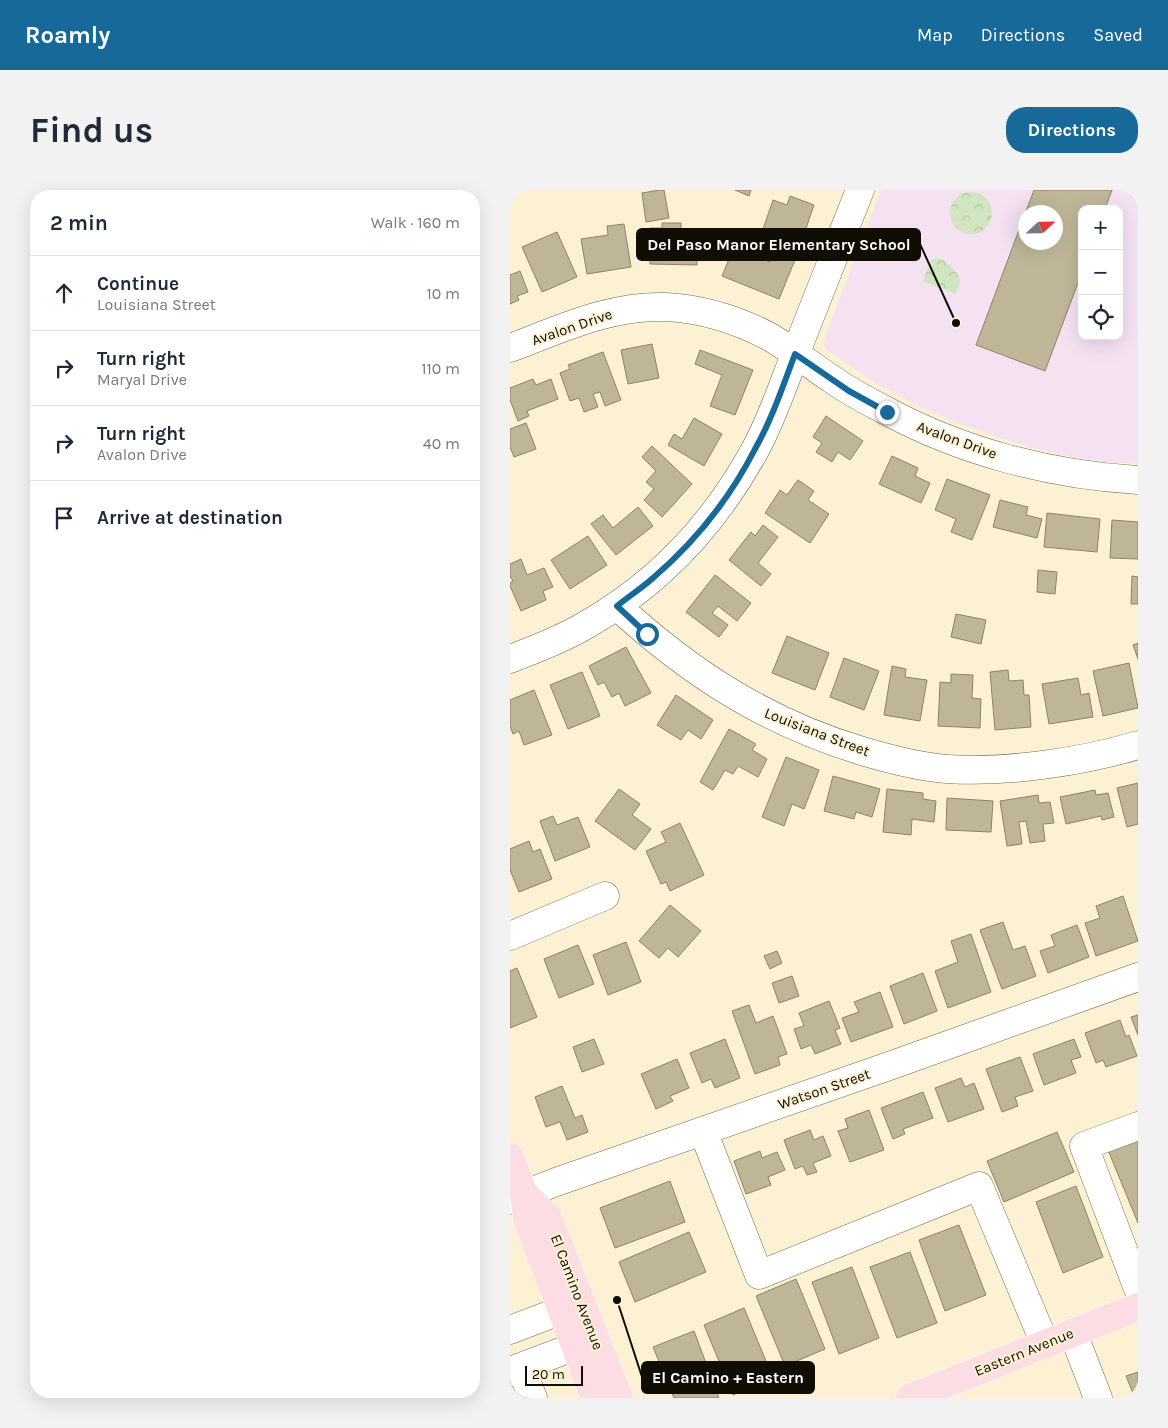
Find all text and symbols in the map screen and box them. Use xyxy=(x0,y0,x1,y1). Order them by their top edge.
text: Roamly xyxy=(25,21,110,49)
text: Map xyxy=(917,24,953,46)
text: Directions xyxy=(981,24,1065,46)
text: Saved xyxy=(1093,24,1143,46)
button: Directions xyxy=(1006,107,1138,153)
text: Find us xyxy=(30,110,153,151)
north arrow xyxy=(1018,205,1063,250)
map controls xyxy=(1078,205,1123,340)
button: + xyxy=(1078,205,1123,250)
text: 2 min xyxy=(50,211,108,235)
text: Walk · 160 m xyxy=(371,213,460,232)
callout: Del Paso Manor Elementary School xyxy=(637,229,920,260)
text: Del Paso Manor Elementary School xyxy=(647,235,911,254)
button: − xyxy=(1078,250,1123,295)
text: Continue xyxy=(97,273,179,295)
icon: ahead xyxy=(50,279,78,307)
text: 10 m xyxy=(426,284,460,303)
text: Louisiana Street xyxy=(97,295,216,314)
button: locate xyxy=(1078,295,1123,340)
street label: Avalon Drive xyxy=(529,305,615,349)
text: Turn right xyxy=(97,348,186,370)
icon: right xyxy=(50,354,78,382)
text: 110 m xyxy=(421,359,460,378)
text: Maryal Drive xyxy=(97,370,187,389)
route end xyxy=(876,401,899,424)
street label: Avalon Drive xyxy=(914,417,1000,463)
text: Turn right xyxy=(97,423,186,445)
icon: right xyxy=(50,429,78,457)
text: 40 m xyxy=(423,434,460,453)
text: Avalon Drive xyxy=(97,445,187,464)
icon: arrive xyxy=(50,504,78,532)
text: Arrive at destination xyxy=(97,507,283,529)
route start xyxy=(636,623,659,646)
street label: Louisiana Street xyxy=(762,704,873,760)
street label: Watson Street xyxy=(775,1065,873,1113)
street label: El Camino Avenue xyxy=(547,1232,607,1352)
street label: Eastern Avenue xyxy=(972,1324,1076,1380)
callout: El Camino + Eastern xyxy=(642,1362,814,1393)
scale bar xyxy=(525,1363,582,1386)
text: 20 m xyxy=(532,1366,565,1383)
text: El Camino + Eastern xyxy=(652,1368,804,1387)

